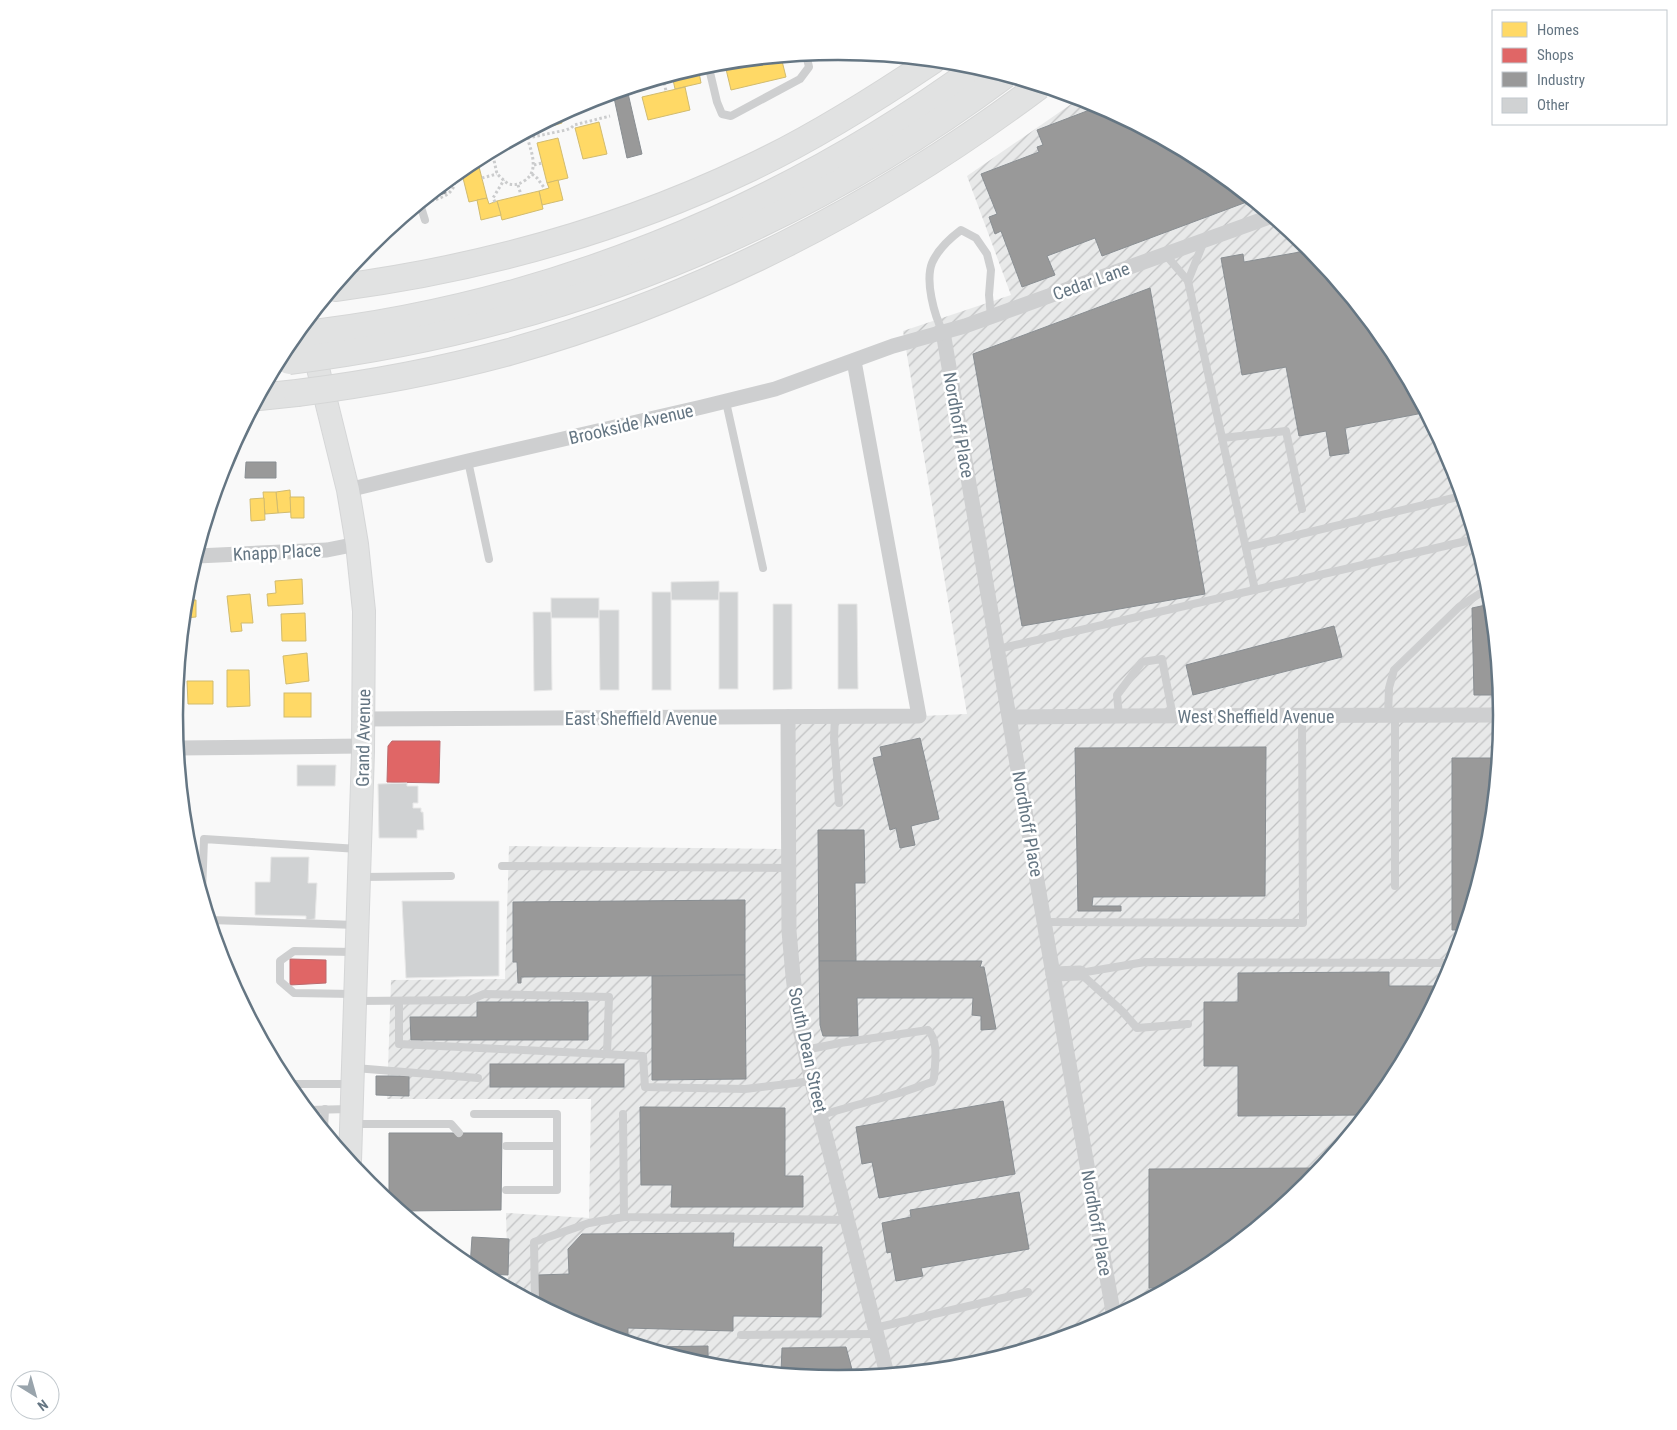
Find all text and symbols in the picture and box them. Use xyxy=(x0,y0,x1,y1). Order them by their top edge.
legend xyxy=(1492,10,1667,125)
text: Homes xyxy=(1537,21,1579,39)
text: Shops xyxy=(1537,46,1574,64)
text: Industry xyxy=(1537,71,1585,89)
text: Other xyxy=(1537,96,1570,114)
street label: Cedar Lane xyxy=(1050,257,1132,305)
street label: Nordhoff Place xyxy=(939,370,979,480)
street label: Brookside Avenue xyxy=(567,399,695,449)
street label: Knapp Place xyxy=(232,539,322,565)
street label: Grand Avenue xyxy=(352,689,374,787)
street label: West Sheffield Avenue xyxy=(1178,706,1334,727)
street label: East Sheffield Avenue xyxy=(565,708,717,729)
street label: Nordhoff Place xyxy=(1008,769,1048,879)
street label: South Dean Street xyxy=(784,985,832,1115)
street label: Nordhoff Place xyxy=(1077,1168,1117,1278)
north arrow xyxy=(10,1370,60,1420)
text: N xyxy=(35,1396,51,1414)

